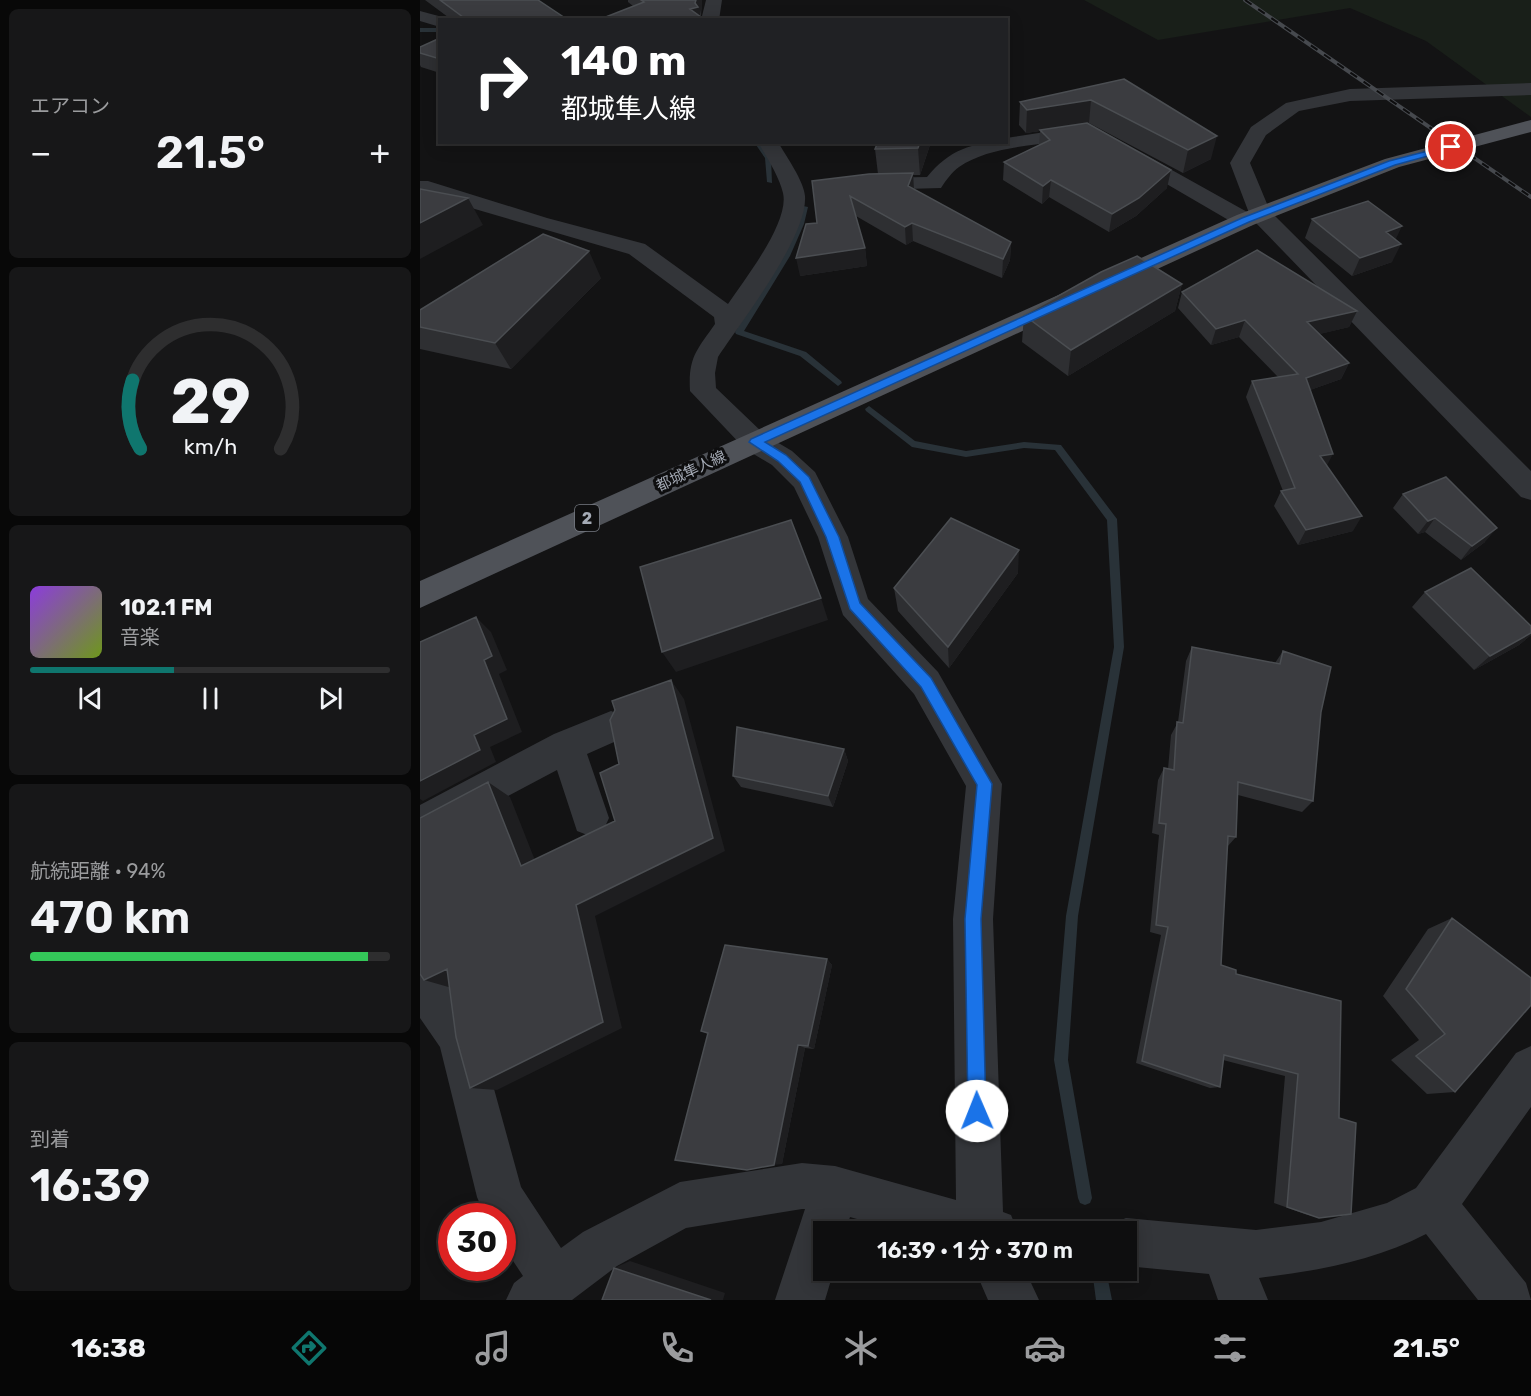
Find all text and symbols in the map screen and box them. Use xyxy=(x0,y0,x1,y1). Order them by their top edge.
text: 140 m xyxy=(561,36,687,86)
icon: right xyxy=(462,42,540,120)
text: 都城隼人線 xyxy=(561,93,696,125)
text: エアコン xyxy=(30,94,110,118)
pin xyxy=(1425,121,1476,172)
text: 21.5° xyxy=(156,126,265,179)
icon: arrive xyxy=(1434,130,1467,163)
text: − xyxy=(30,133,51,172)
text: + xyxy=(369,133,390,172)
text: 29 xyxy=(170,365,250,439)
text: km/h xyxy=(183,434,237,459)
street label: 都城隼人線 xyxy=(653,447,729,495)
road number: 2 xyxy=(575,505,599,531)
text: 102.1 FM xyxy=(120,594,212,621)
text: 音楽 xyxy=(120,625,160,649)
icon: previous xyxy=(74,682,107,715)
icon: pause xyxy=(194,682,227,715)
icon: next xyxy=(314,682,347,715)
text: 航続距離 · 94% xyxy=(30,859,166,883)
text: 470 km xyxy=(30,891,191,944)
position arrow xyxy=(945,1079,1009,1143)
text: 到着 xyxy=(30,1127,70,1151)
text: 16:39 xyxy=(30,1159,150,1212)
speed limit sign: 30 xyxy=(438,1203,516,1281)
text: 16:39 · 1 分 · 370 m xyxy=(877,1237,1073,1264)
icon: directions xyxy=(288,1327,330,1369)
icon: music xyxy=(472,1327,514,1369)
icon: phone xyxy=(656,1327,698,1369)
icon: climate xyxy=(840,1327,882,1369)
icon: car xyxy=(1024,1327,1066,1369)
icon: filters xyxy=(1209,1327,1251,1369)
text: 16:38 xyxy=(71,1332,146,1364)
text: 21.5° xyxy=(1393,1332,1460,1364)

